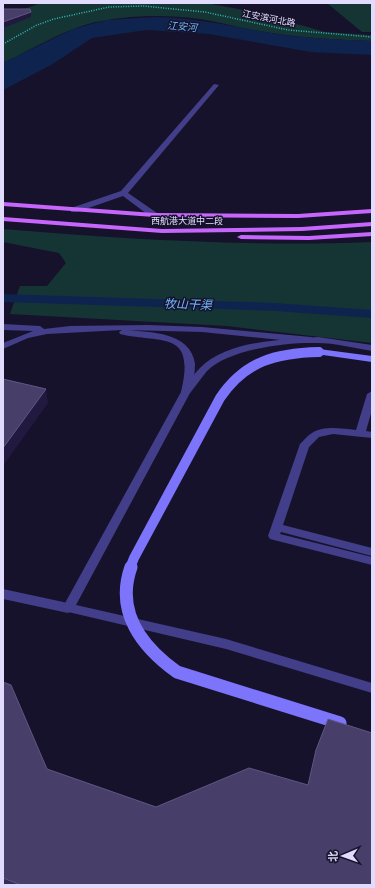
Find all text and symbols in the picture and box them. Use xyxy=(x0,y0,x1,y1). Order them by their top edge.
street label: 江安滨河北路 xyxy=(241,6,297,30)
water label: 江安河 xyxy=(166,18,200,34)
street label: 西航港大道中二段 xyxy=(151,214,223,227)
water label: 牧山干渠 xyxy=(164,295,214,313)
north arrow xyxy=(323,836,363,876)
text: 北 xyxy=(325,851,340,862)

